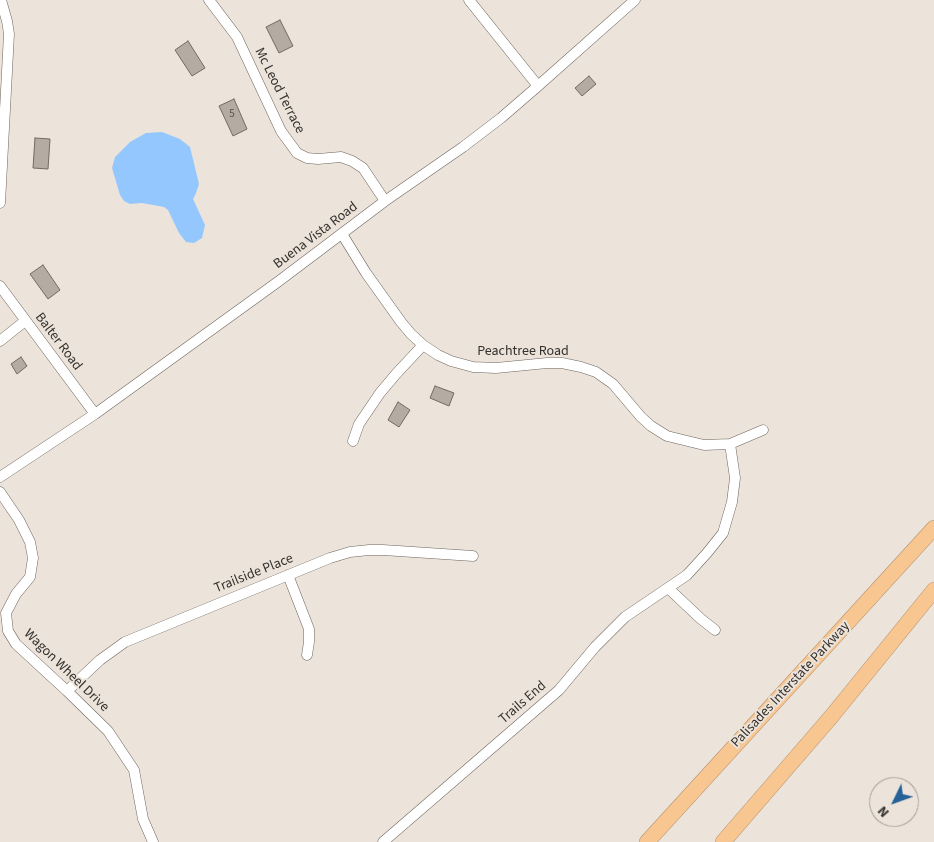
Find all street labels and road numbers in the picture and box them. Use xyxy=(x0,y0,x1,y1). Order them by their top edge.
street label: Mc Leod Terrace xyxy=(250,45,308,137)
street label: Buena Vista Road xyxy=(271,199,361,273)
street label: Balter Road xyxy=(31,310,85,374)
street label: Peachtree Road xyxy=(477,344,569,360)
street label: Trailside Place xyxy=(212,551,296,597)
street label: Palisades Interstate Parkway xyxy=(728,618,854,752)
street label: Wagon Wheel Drive xyxy=(20,626,112,716)
street label: Trails End xyxy=(496,678,550,728)

